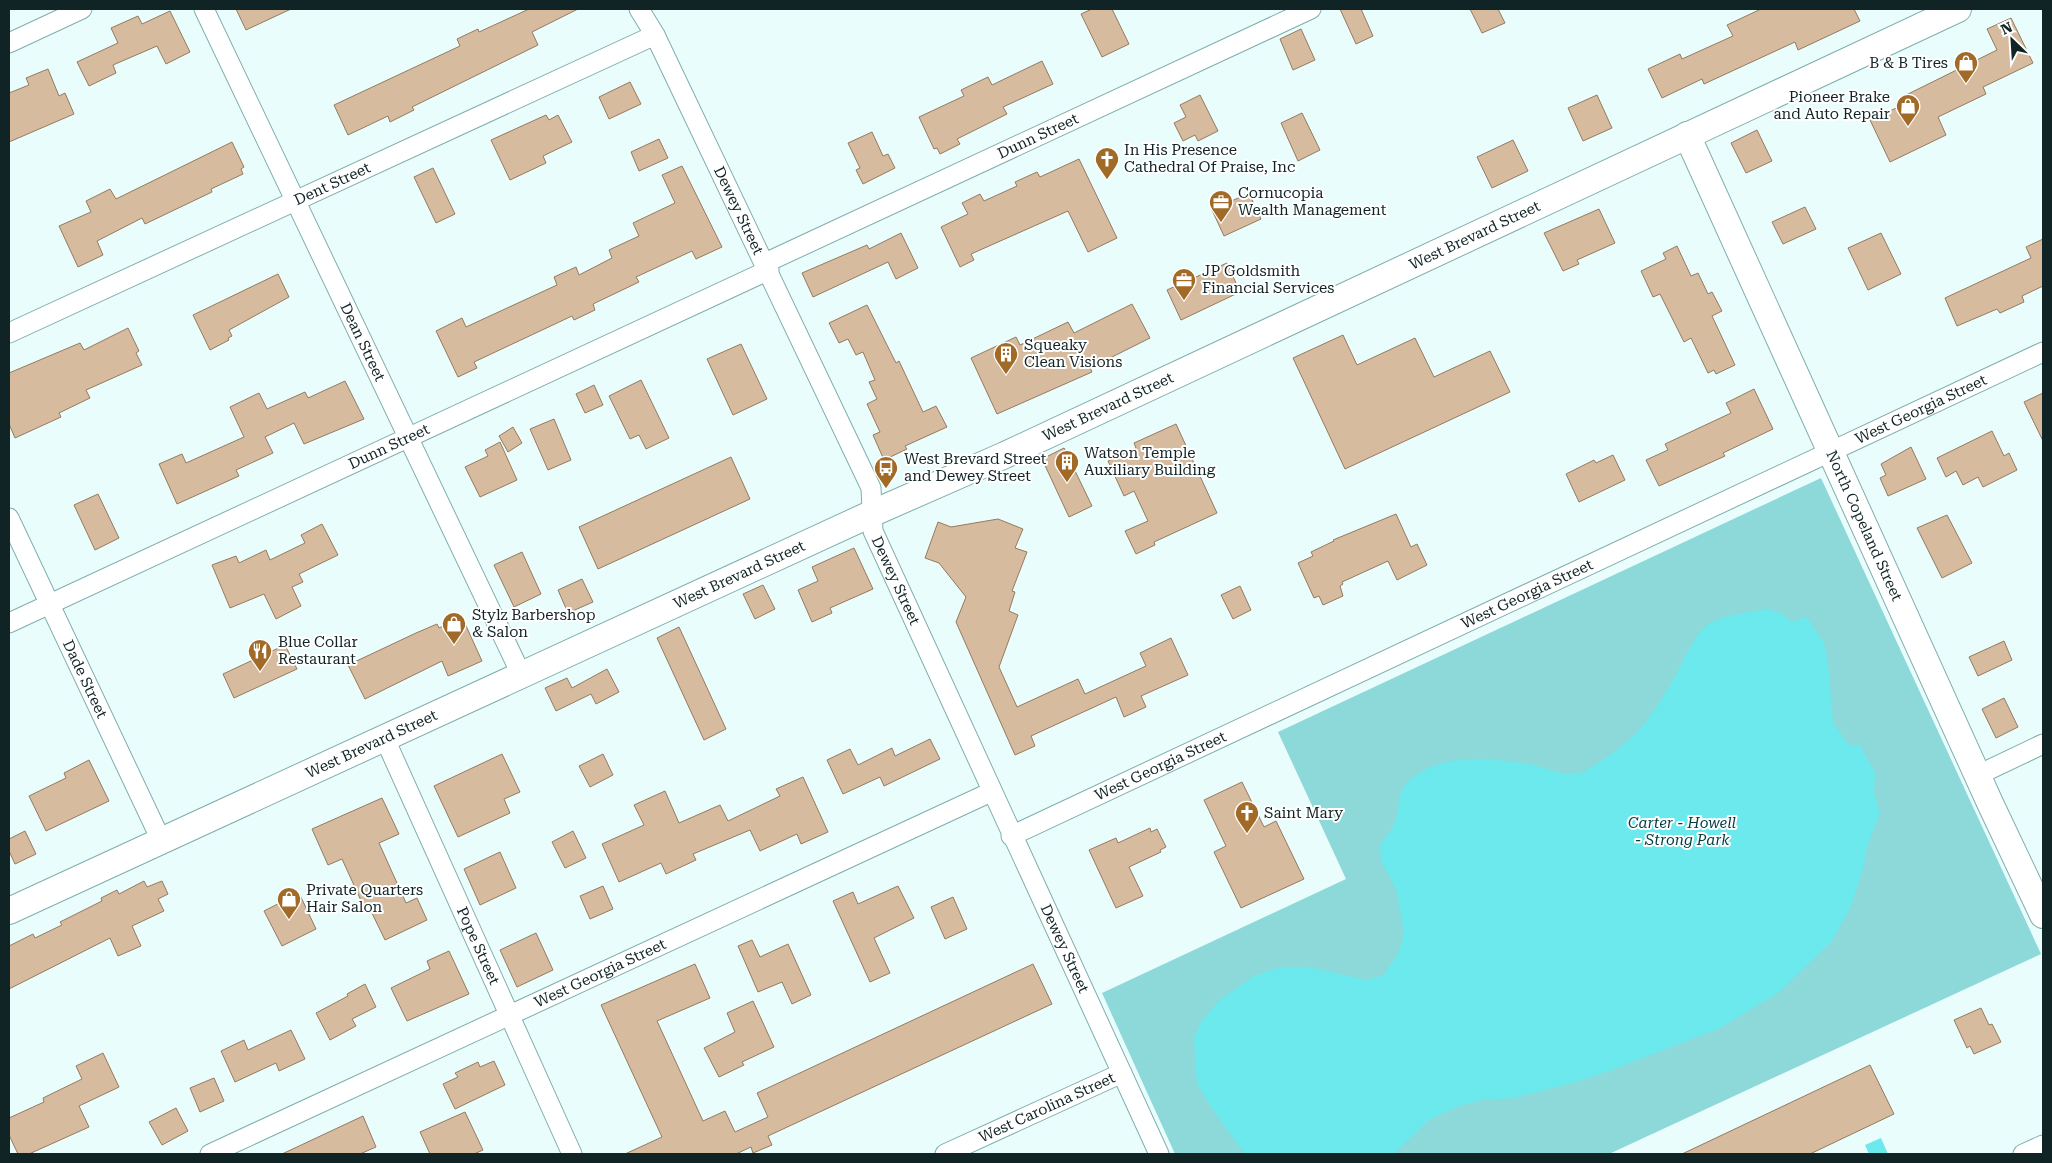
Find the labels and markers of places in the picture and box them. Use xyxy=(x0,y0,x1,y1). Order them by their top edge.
shop icon: B & B Tires xyxy=(1953,50,1979,84)
place label: B & B Tires xyxy=(1869,54,1948,72)
place label: Pioneer Brake and Auto Repair xyxy=(1773,88,1890,123)
shop icon: Pioneer Brake and Auto Repair xyxy=(1895,93,1921,127)
place label: In His Presence Cathedral Of Praise, Inc xyxy=(1124,141,1295,176)
church icon: In His Presence Cathedral Of Praise, Inc xyxy=(1094,146,1120,180)
place label: Cornucopia Wealth Management xyxy=(1238,184,1387,219)
office icon: Cornucopia Wealth Management xyxy=(1208,189,1234,223)
place label: JP Goldsmith Financial Services xyxy=(1202,262,1334,297)
office icon: JP Goldsmith Financial Services xyxy=(1171,267,1197,301)
place label: Squeaky Clean Visions xyxy=(1024,336,1122,371)
building icon: Squeaky Clean Visions xyxy=(993,341,1019,375)
place label: Watson Temple Auxiliary Building xyxy=(1084,444,1216,479)
building icon: Watson Temple Auxiliary Building xyxy=(1054,449,1080,483)
place label: West Brevard Street and Dewey Street xyxy=(904,450,1047,485)
bus stop icon: West Brevard Street and Dewey Street xyxy=(873,455,899,489)
place label: Stylz Barbershop & Salon xyxy=(472,606,596,641)
shop icon: Stylz Barbershop & Salon xyxy=(441,611,467,645)
place label: Blue Collar Restaurant xyxy=(278,633,358,668)
restaurant icon: Blue Collar Restaurant xyxy=(247,638,273,672)
church icon: Saint Mary xyxy=(1234,800,1260,834)
place label: Saint Mary xyxy=(1264,804,1343,822)
place label: Private Quarters Hair Salon xyxy=(306,881,423,916)
shop icon: Private Quarters Hair Salon xyxy=(276,886,302,920)

